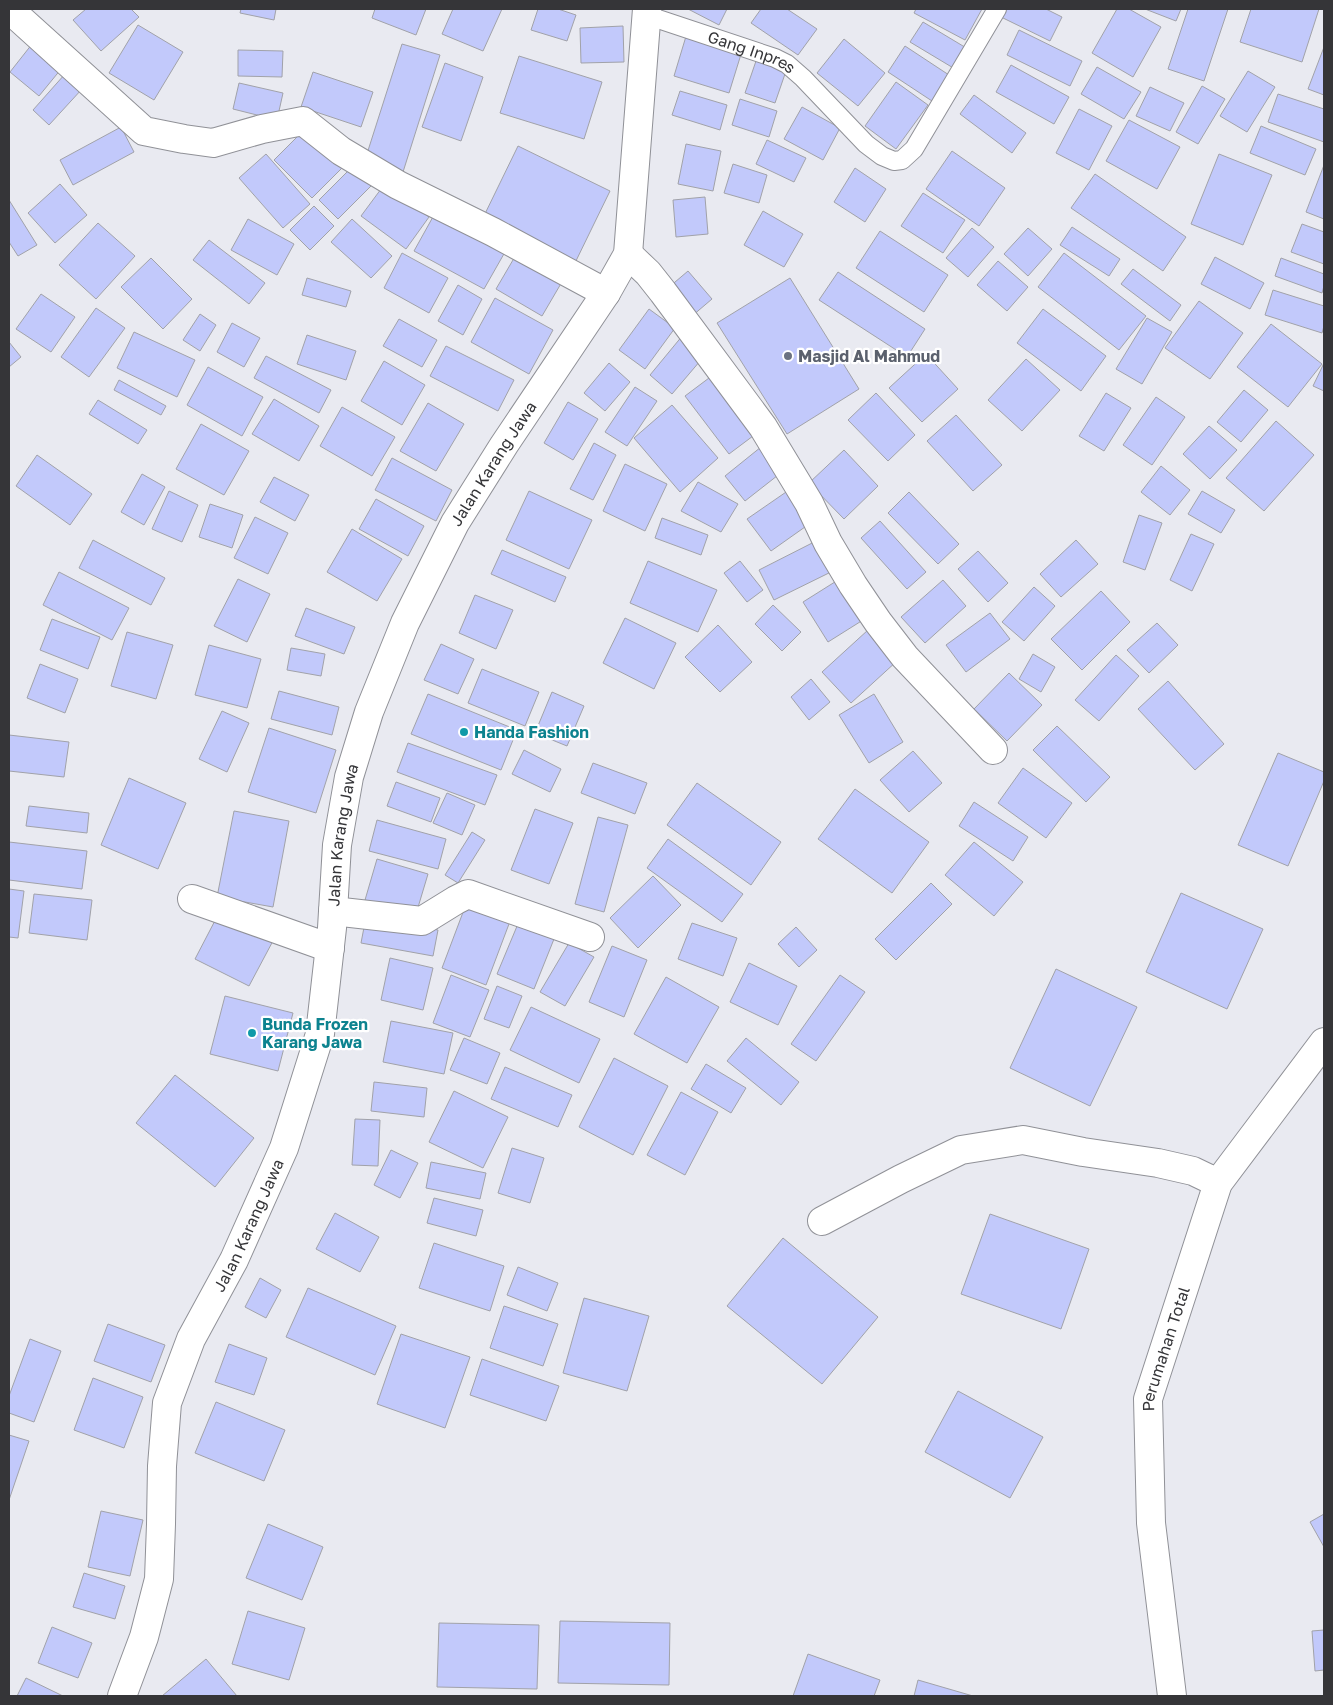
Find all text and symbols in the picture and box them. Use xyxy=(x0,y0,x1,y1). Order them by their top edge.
street label: Gang Inpres xyxy=(705,26,800,77)
place label: Masjid Al Mahmud xyxy=(798,346,940,366)
marker: Masjid Al Mahmud xyxy=(782,350,794,362)
street label: Jalan Karang Jawa xyxy=(446,397,541,530)
place label: Handa Fashion xyxy=(474,722,589,742)
marker: Handa Fashion xyxy=(458,726,470,738)
street label: Jalan Karang Jawa xyxy=(323,761,363,907)
place label: Bunda Frozen Karang Jawa xyxy=(262,1014,368,1052)
marker: Bunda Frozen Karang Jawa xyxy=(246,1027,258,1039)
street label: Jalan Karang Jawa xyxy=(209,1156,288,1295)
street label: Perumahan Total xyxy=(1138,1284,1194,1412)

